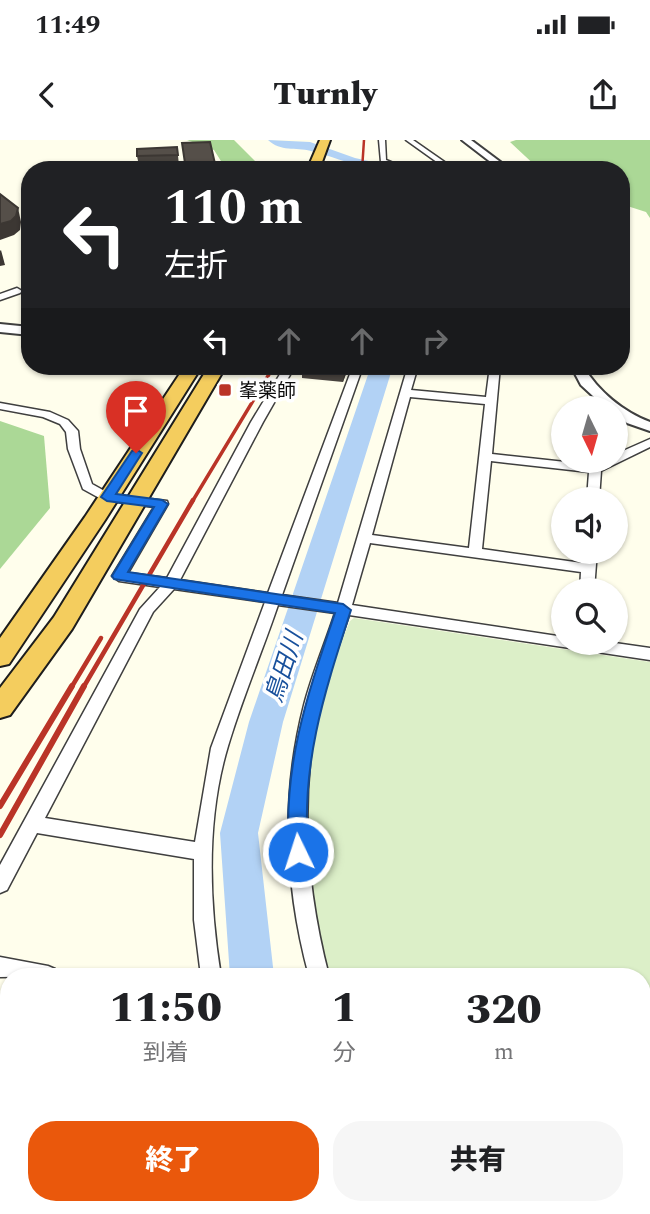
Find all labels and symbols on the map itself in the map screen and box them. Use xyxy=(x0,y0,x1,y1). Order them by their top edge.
place label: 峯薬師 xyxy=(239,377,296,406)
pin xyxy=(106,381,166,453)
marker: 峯薬師 xyxy=(217,382,233,398)
north arrow xyxy=(551,396,628,472)
water label: 鳥田川 xyxy=(257,625,314,707)
position arrow xyxy=(261,815,335,889)

